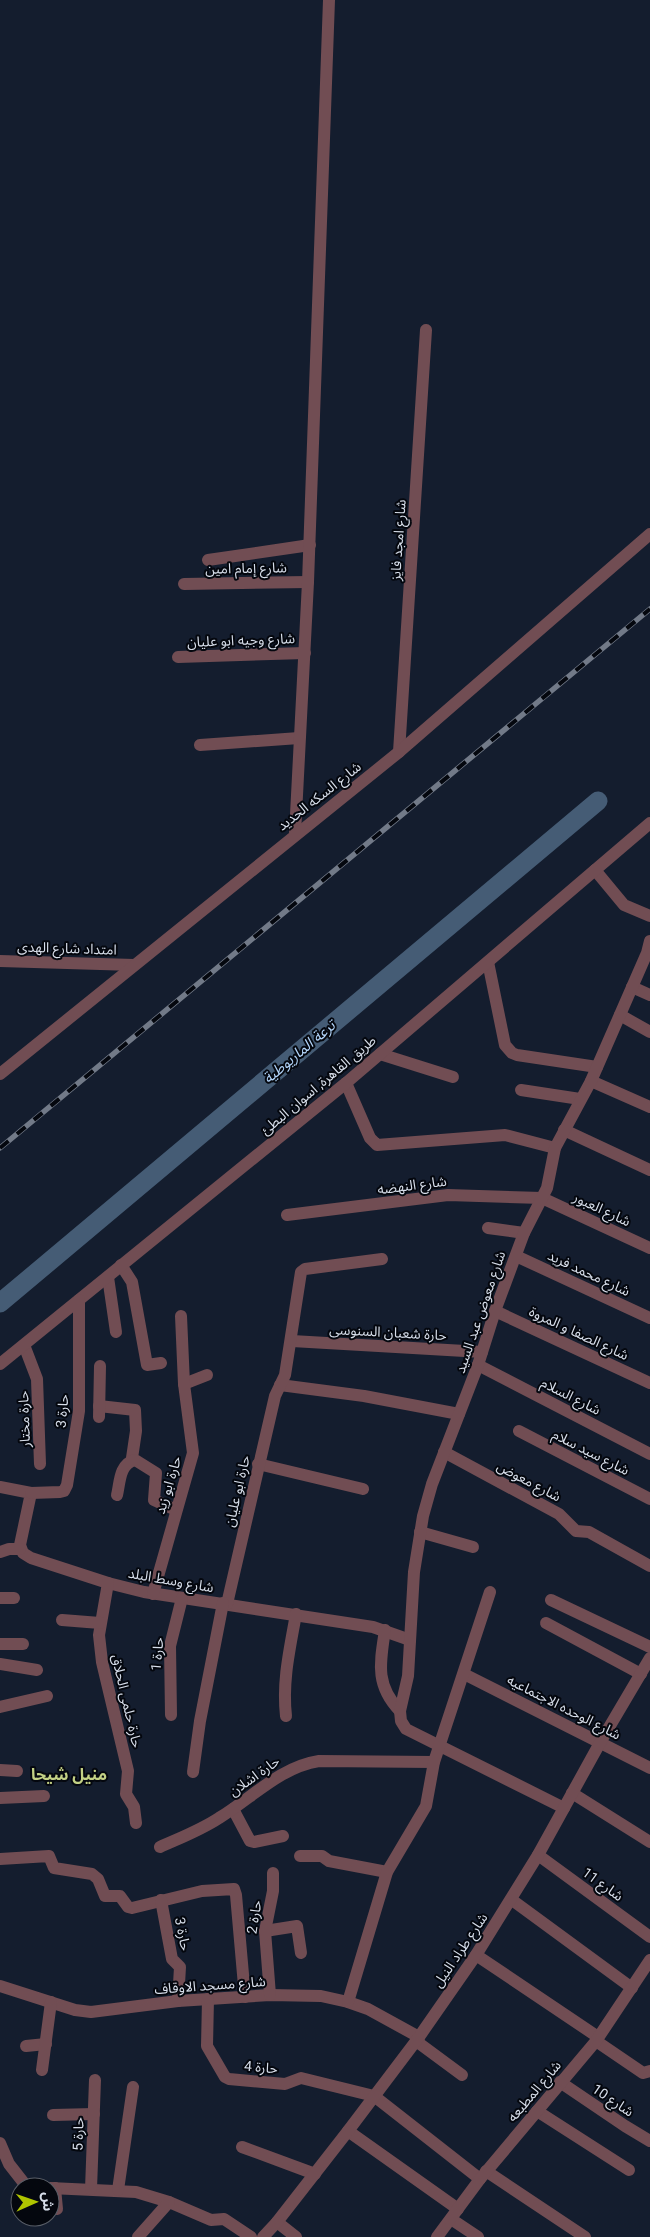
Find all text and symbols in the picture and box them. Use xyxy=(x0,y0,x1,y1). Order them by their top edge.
street label: شارع امجد فايز xyxy=(387,499,412,582)
street label: شارع إمام امين xyxy=(205,559,287,580)
street label: شارع وجيه ابو عليان xyxy=(187,630,295,653)
street label: شارع السكه الحديد xyxy=(274,758,366,836)
street label: امتداد شارع الهدى xyxy=(17,938,117,961)
water label: ترعة الماريوطية xyxy=(259,1015,341,1087)
street label: طريق القاهرة, اسوان البطئ xyxy=(257,1032,380,1140)
street label: شارع النهضه xyxy=(376,1173,448,1200)
street label: شارع العبور xyxy=(569,1188,633,1232)
street label: شارع محمد فريد xyxy=(544,1247,633,1302)
street label: شارع معوض عبد السيد xyxy=(452,1249,511,1376)
street label: شارع الصفا و المروة xyxy=(526,1303,631,1366)
street label: حارة شعبان السنوسى xyxy=(329,1321,447,1344)
street label: شارع السلام xyxy=(537,1374,604,1421)
street label: حارة مختار xyxy=(15,1390,34,1449)
street label: حارة 3 xyxy=(53,1393,72,1429)
street label: شارع سيد سلام xyxy=(549,1426,632,1481)
street label: حارة ابو عليان xyxy=(221,1453,254,1529)
street label: حارة ابو زيد xyxy=(152,1454,185,1516)
street label: شارع معوض xyxy=(493,1457,564,1507)
street label: شارع وسط البلد xyxy=(126,1565,215,1598)
street label: حارة 1 xyxy=(148,1636,167,1672)
street label: حارة حلمى الحلاق xyxy=(107,1653,146,1750)
street label: شارع الوحده الاجتماعيه xyxy=(503,1671,623,1745)
street label: حارة اشلان xyxy=(226,1753,283,1800)
district label: منيل شيحا xyxy=(31,1765,107,1784)
street label: شارع 11 xyxy=(578,1864,627,1907)
street label: حارة 2 xyxy=(243,1899,266,1935)
street label: شارع طراد النيل xyxy=(429,1910,493,1992)
street label: حارة 3 xyxy=(171,1916,194,1952)
street label: شارع مسجد الاوقاف xyxy=(154,1973,266,2000)
street label: شارع المطبعه xyxy=(504,2057,566,2127)
street label: حارة 4 xyxy=(243,2058,279,2077)
street label: شارع 10 xyxy=(588,2080,637,2122)
street label: حارة 5 xyxy=(69,2117,88,2151)
north arrow xyxy=(10,2177,60,2227)
text: ش xyxy=(40,2192,56,2211)

